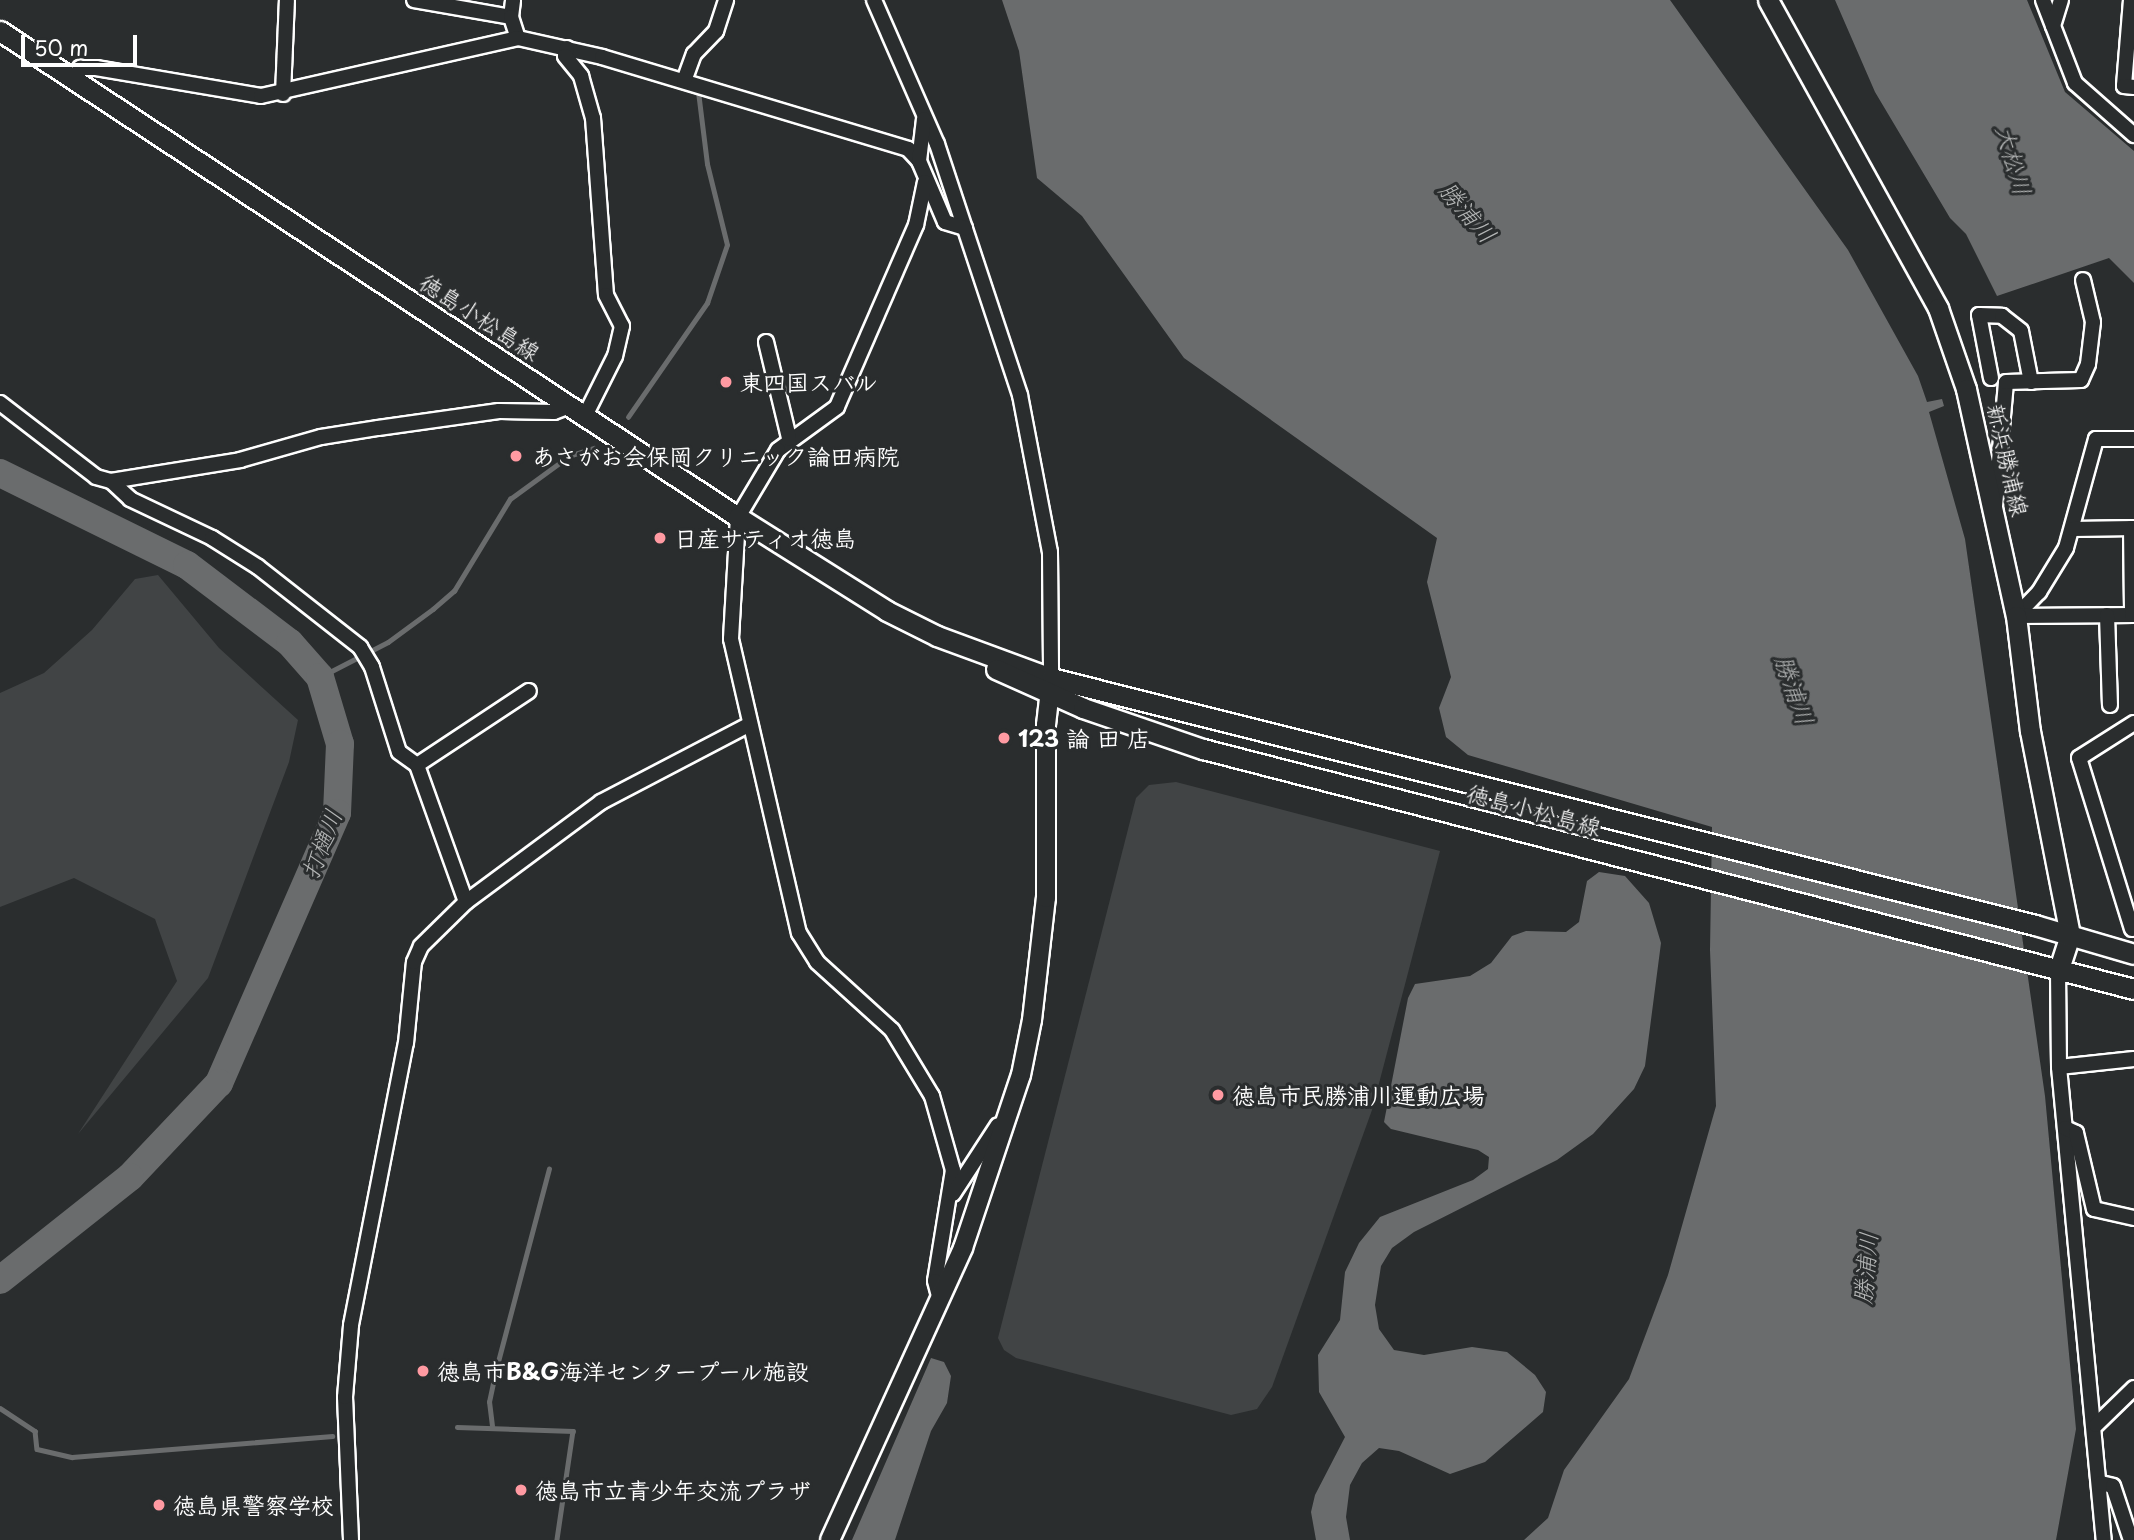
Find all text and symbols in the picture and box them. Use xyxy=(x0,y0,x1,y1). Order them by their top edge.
scale bar xyxy=(24,21,140,65)
text: 50 m xyxy=(34,31,88,63)
water label: 大松川 xyxy=(1990,121,2038,199)
water label: 勝浦川 xyxy=(1434,175,1502,249)
street label: 徳島小松島線 xyxy=(415,268,545,366)
place label: 東四国スバル xyxy=(740,368,878,396)
marker: 東四国スバル xyxy=(718,374,734,390)
street label: 新浜勝浦線 xyxy=(1982,401,2034,519)
place label: あさがお会保岡クリニック論田病院 xyxy=(532,442,900,470)
marker: あさがお会保岡クリニック論田病院 xyxy=(506,446,526,466)
place label: 日産サティオ徳島 xyxy=(674,524,858,552)
marker: 日産サティオ徳島 xyxy=(652,530,668,546)
water label: 勝浦川 xyxy=(1770,651,1820,729)
place label: 123 論 田 店 xyxy=(1018,724,1152,752)
marker: 123 論 田 店 xyxy=(996,730,1012,746)
street label: 徳島小松島線 xyxy=(1464,779,1604,841)
water label: 打樋川 xyxy=(295,805,347,883)
place label: 徳島市民勝浦川運動広場 xyxy=(1232,1081,1485,1109)
marker: 徳島市民勝浦川運動広場 xyxy=(1210,1087,1226,1103)
water label: 勝浦川 xyxy=(1848,1231,1882,1305)
place label: 徳島市B&G海洋センタープール施設 xyxy=(437,1357,811,1385)
marker: 徳島市B&G海洋センタープール施設 xyxy=(415,1363,431,1379)
place label: 徳島市立青少年交流プラザ xyxy=(535,1476,811,1504)
marker: 徳島市立青少年交流プラザ xyxy=(513,1482,529,1498)
place label: 徳島県警察学校 xyxy=(173,1491,334,1519)
marker: 徳島県警察学校 xyxy=(151,1497,167,1513)

